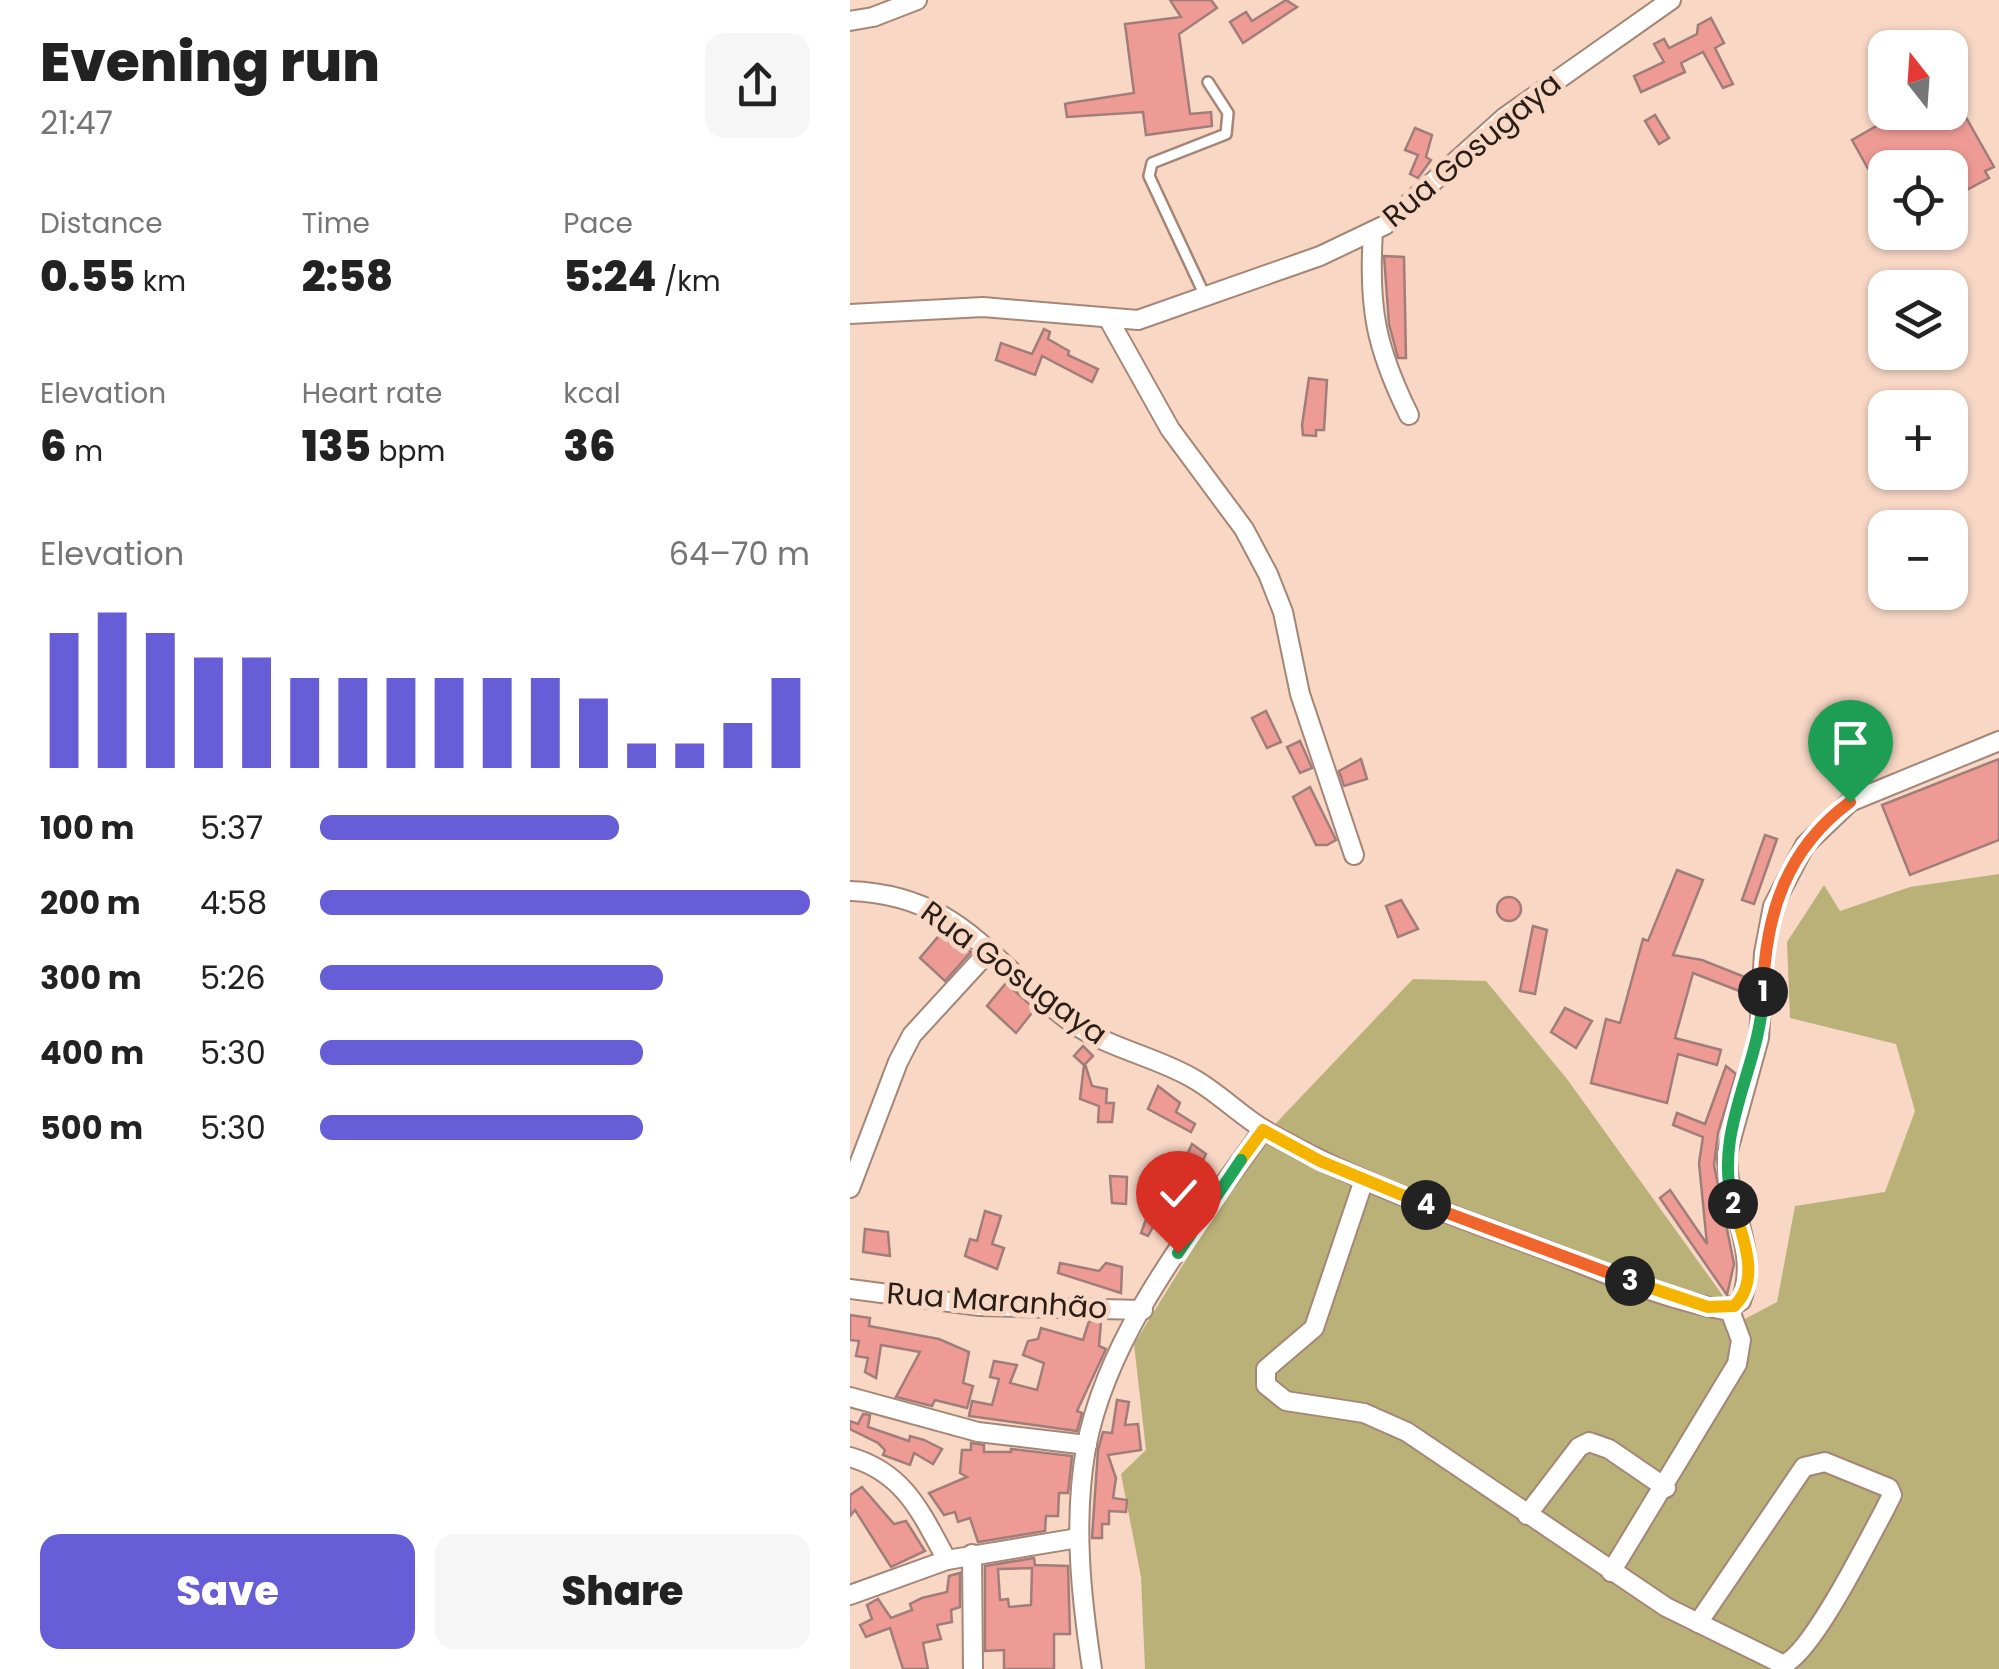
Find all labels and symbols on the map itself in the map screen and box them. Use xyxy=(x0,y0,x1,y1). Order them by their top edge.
north arrow xyxy=(1868,30,1968,130)
street label: Rua Gosugaya xyxy=(1373,62,1570,237)
pin xyxy=(1808,700,1893,803)
street label: Rua Gosugaya xyxy=(912,890,1116,1055)
pin: 1 xyxy=(1738,967,1788,1017)
pin xyxy=(1136,1151,1221,1254)
pin: 2 xyxy=(1708,1179,1758,1229)
pin: 4 xyxy=(1401,1180,1451,1230)
pin: 3 xyxy=(1605,1256,1655,1306)
street label: Rua Maranhão xyxy=(885,1271,1109,1330)

